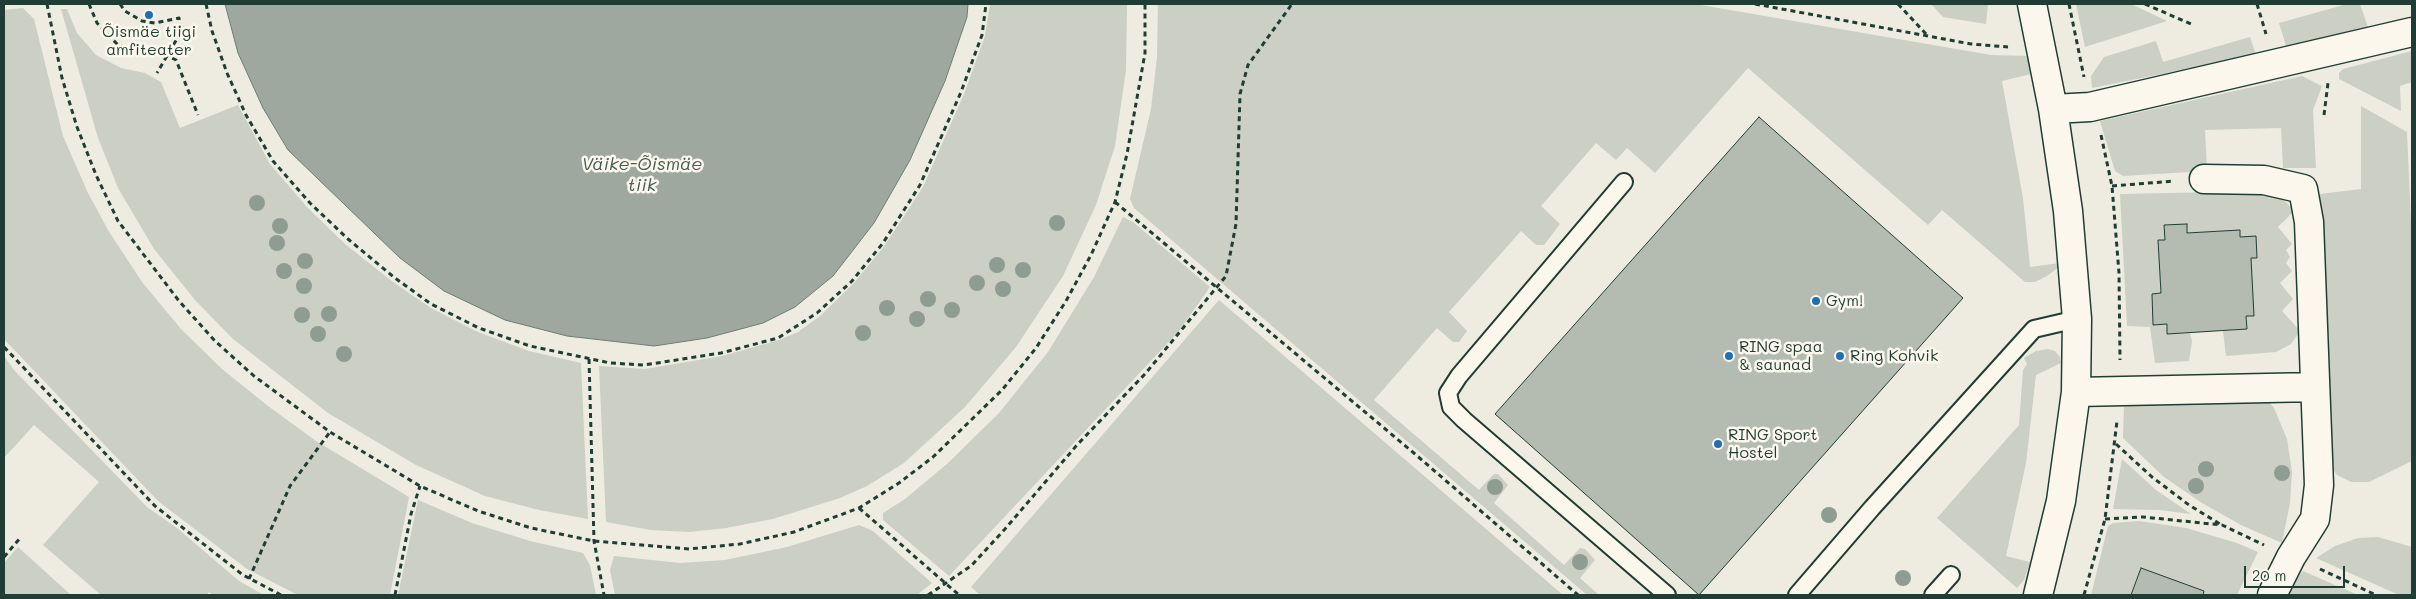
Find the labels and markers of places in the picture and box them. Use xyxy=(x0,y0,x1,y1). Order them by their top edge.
marker: Õismäe tiigi amfiteater xyxy=(143,9,155,21)
place label: Õismäe tiigi amfiteater xyxy=(102,22,196,60)
place label: Gym! xyxy=(1826,291,1863,311)
marker: Gym! xyxy=(1810,295,1822,307)
place label: RING spaa & saunad xyxy=(1739,337,1823,375)
place label: Ring Kohvik xyxy=(1850,346,1938,366)
marker: RING spaa & saunad xyxy=(1723,350,1735,362)
marker: Ring Kohvik xyxy=(1834,350,1846,362)
place label: RING Sport Hostel xyxy=(1728,425,1817,463)
marker: RING Sport Hostel xyxy=(1712,438,1724,450)

